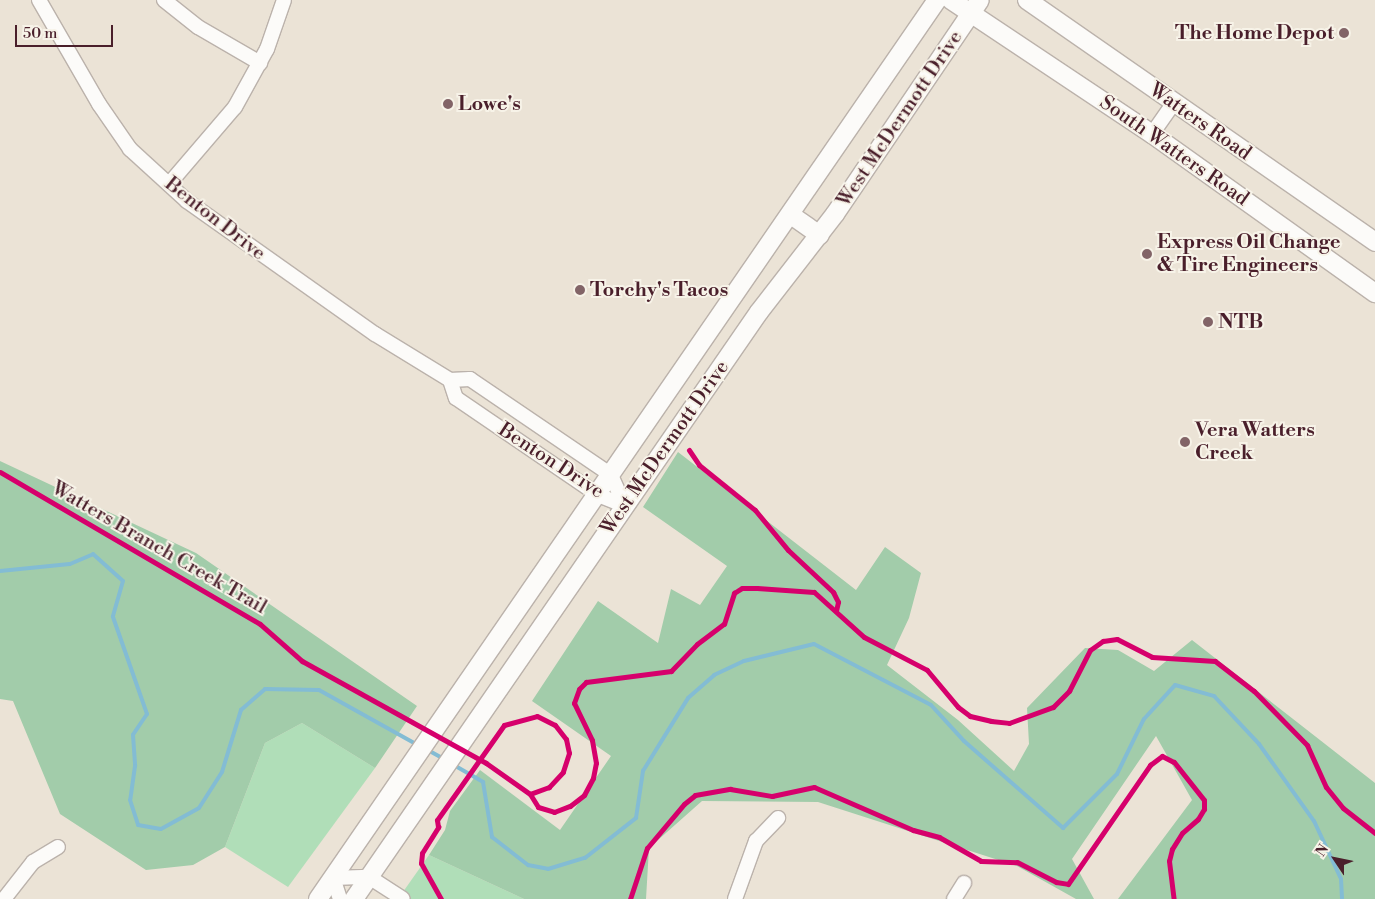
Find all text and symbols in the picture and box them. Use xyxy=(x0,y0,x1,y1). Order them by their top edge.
scale bar xyxy=(18,15,115,47)
place label: The Home Depot xyxy=(1175,21,1334,45)
text: 50 m xyxy=(23,24,57,43)
street label: West McDermott Drive xyxy=(832,26,968,212)
marker: The Home Depot xyxy=(1338,27,1350,39)
street label: Watters Road xyxy=(1144,78,1256,166)
street label: South Watters Road xyxy=(1095,91,1253,211)
place label: Lowe's xyxy=(458,92,521,116)
marker: Lowe's xyxy=(442,98,454,110)
street label: Benton Drive xyxy=(160,172,270,266)
place label: Express Oil Change & Tire Engineers xyxy=(1157,230,1341,277)
marker: Express Oil Change & Tire Engineers xyxy=(1141,248,1153,260)
place label: Torchy's Tacos xyxy=(590,278,728,302)
marker: Torchy's Tacos xyxy=(574,284,586,296)
place label: NTB xyxy=(1218,310,1263,334)
marker: NTB xyxy=(1202,316,1214,328)
street label: West McDermott Drive xyxy=(596,356,734,540)
street label: Benton Drive xyxy=(494,418,608,504)
place label: Vera Watters Creek xyxy=(1195,419,1315,466)
marker: Vera Watters Creek xyxy=(1179,436,1191,448)
street label: Watters Branch Creek Trail xyxy=(47,476,271,620)
north arrow xyxy=(1310,834,1360,884)
text: N xyxy=(1312,841,1333,860)

